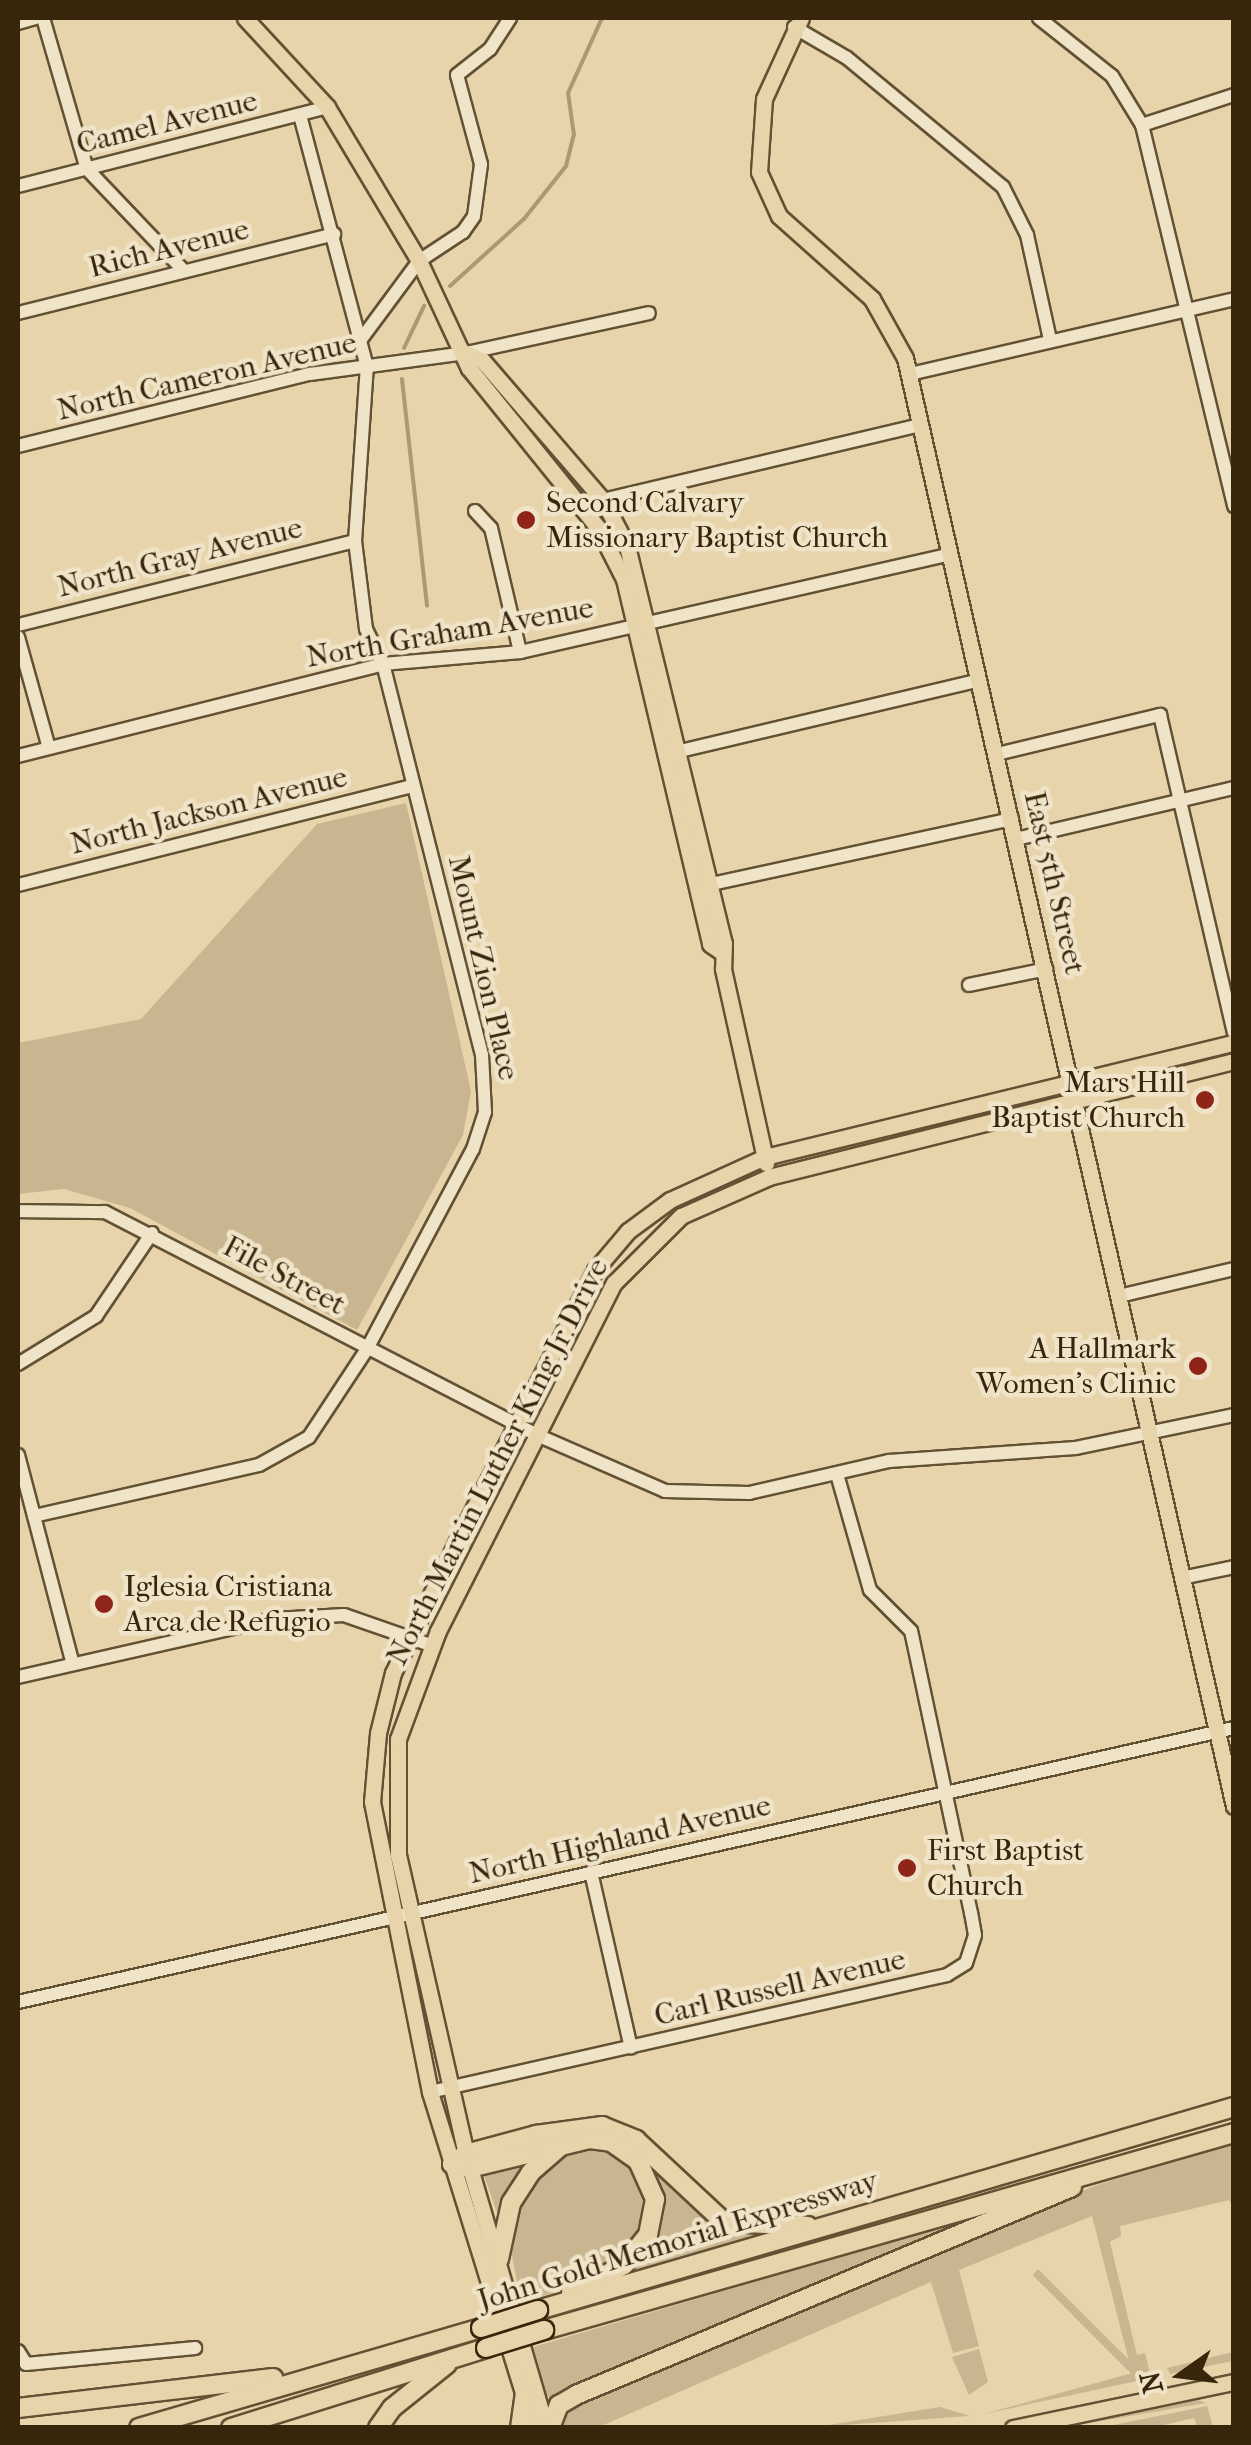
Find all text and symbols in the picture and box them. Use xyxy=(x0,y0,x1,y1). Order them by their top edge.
street label: Camel Avenue xyxy=(73,83,261,163)
street label: Rich Avenue xyxy=(85,212,253,286)
street label: North Cameron Avenue xyxy=(54,325,360,429)
place label: Second Calvary Missionary Baptist Church xyxy=(546,485,888,556)
marker: Second Calvary Missionary Baptist Church xyxy=(515,509,537,531)
street label: North Gray Avenue xyxy=(54,510,306,606)
street label: North Graham Avenue xyxy=(304,590,596,676)
street label: North Jackson Avenue xyxy=(67,759,351,863)
street label: East 5th Street xyxy=(1015,788,1093,978)
street label: Mount Zion Place xyxy=(440,852,526,1084)
place label: Mars Hill Baptist Church xyxy=(991,1065,1185,1136)
marker: Mars Hill Baptist Church xyxy=(1194,1089,1216,1111)
street label: File Street xyxy=(217,1229,351,1323)
street label: North Martin Luther King Jr Drive xyxy=(379,1253,617,1671)
place label: A Hallmark Women's Clinic xyxy=(976,1331,1176,1402)
marker: A Hallmark Women's Clinic xyxy=(1185,1353,1211,1379)
place label: Iglesia Cristiana Arca de Refugio xyxy=(124,1569,332,1640)
marker: Iglesia Cristiana Arca de Refugio xyxy=(93,1593,115,1615)
street label: North Highland Avenue xyxy=(466,1788,774,1892)
place label: First Baptist Church xyxy=(927,1833,1084,1904)
marker: First Baptist Church xyxy=(896,1857,918,1879)
street label: Carl Russell Avenue xyxy=(651,1942,909,2034)
street label: John Gold Memorial Expressway xyxy=(474,2163,882,2319)
north arrow xyxy=(1131,2325,1231,2425)
text: N xyxy=(1133,2368,1170,2397)

